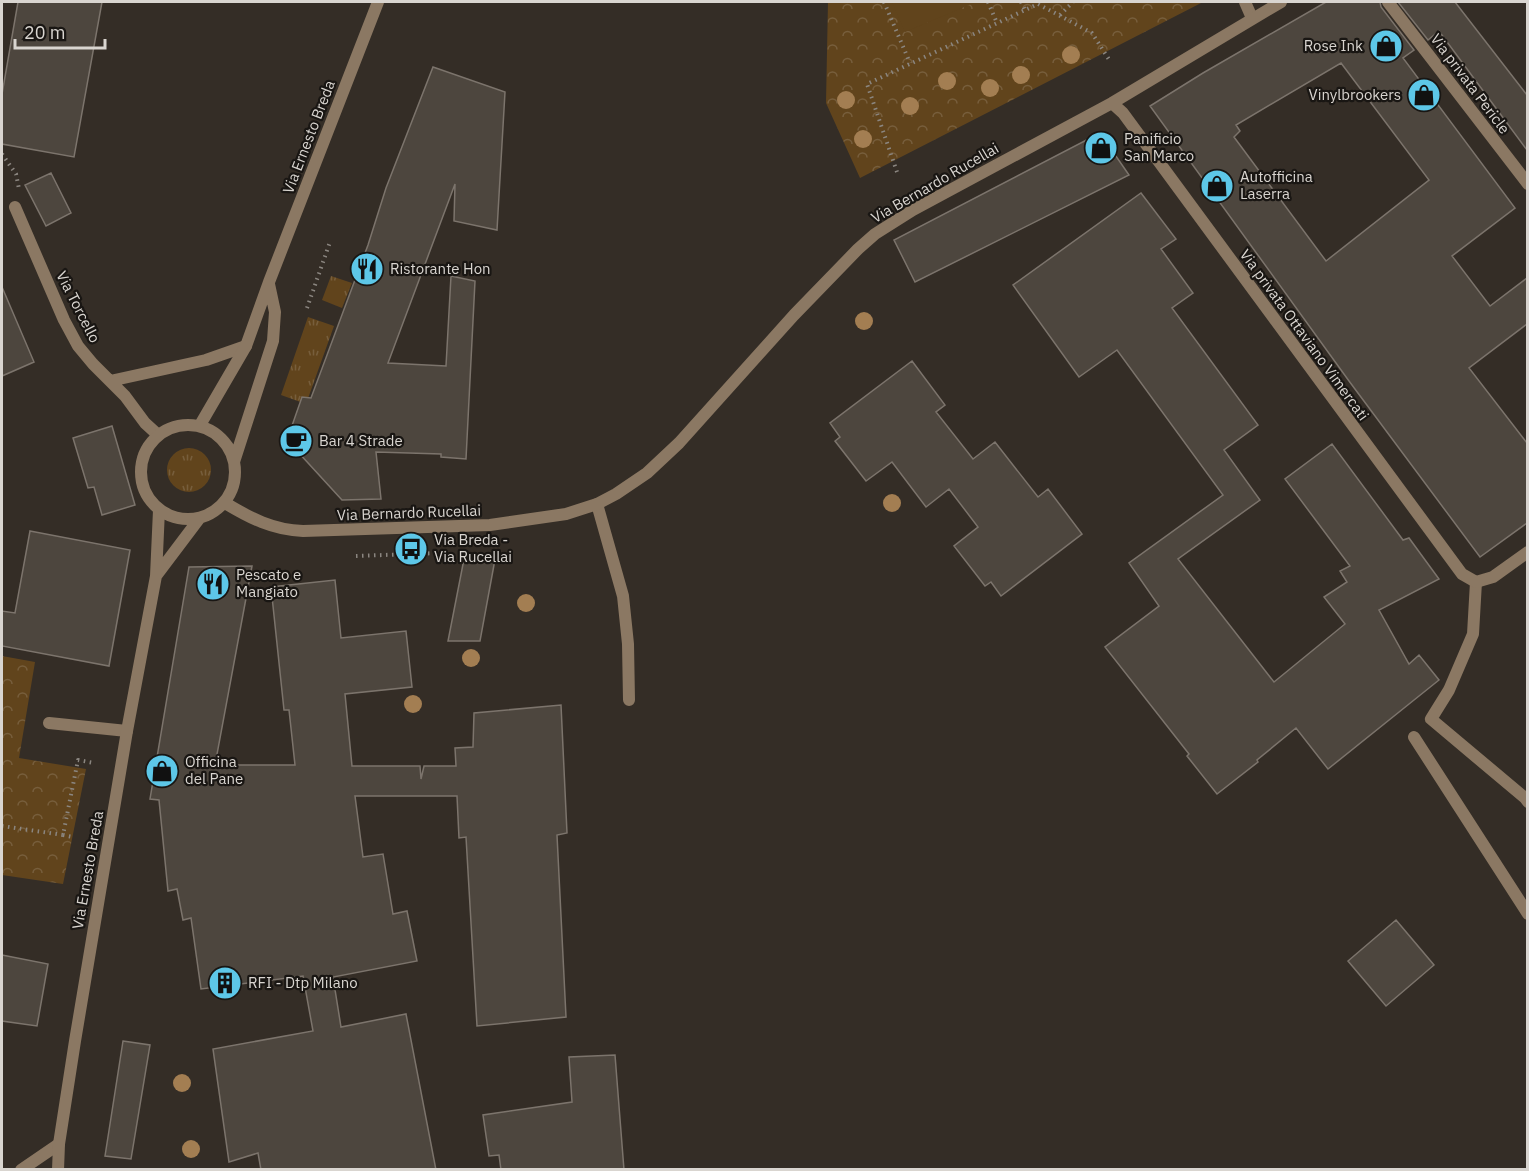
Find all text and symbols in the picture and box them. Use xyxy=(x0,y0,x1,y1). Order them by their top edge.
scale bar xyxy=(15,12,105,50)
text: 20 m xyxy=(24,21,66,44)
shop icon: Rose Ink xyxy=(1368,28,1404,64)
street label: Via privata Pericle xyxy=(1427,30,1514,138)
place label: Rose Ink xyxy=(1304,36,1363,55)
street label: Via Ernesto Breda xyxy=(278,77,339,196)
shop icon: Vinylbrookers xyxy=(1406,77,1442,113)
place label: Vinylbrookers xyxy=(1309,85,1401,104)
place label: Panificio San Marco xyxy=(1124,129,1194,165)
shop icon: Panificio San Marco xyxy=(1083,130,1119,166)
street label: Via Bernardo Rucellai xyxy=(868,138,1002,227)
place label: Autofficina Laserra xyxy=(1240,167,1313,203)
shop icon: Autofficina Laserra xyxy=(1199,168,1235,204)
street label: Via privata Ottaviano Vimercati xyxy=(1236,245,1373,424)
restaurant icon: Ristorante Hon xyxy=(349,251,385,287)
place label: Ristorante Hon xyxy=(390,259,491,278)
street label: Via Torcello xyxy=(52,268,105,346)
cafe icon: Bar 4 Strade xyxy=(278,423,314,459)
place label: Bar 4 Strade xyxy=(319,431,403,450)
street label: Via Bernardo Rucellai xyxy=(337,500,481,525)
place label: Via Breda - Via Rucellai xyxy=(434,530,512,566)
bus stop icon: Via Breda - Via Rucellai xyxy=(393,531,429,567)
place label: Pescato e Mangiato xyxy=(236,565,301,601)
restaurant icon: Pescato e Mangiato xyxy=(195,566,231,602)
place label: Officina del Pane xyxy=(185,752,243,788)
shop icon: Officina del Pane xyxy=(144,753,180,789)
street label: Via Ernesto Breda xyxy=(68,809,107,931)
building icon: RFI - Dtp Milano xyxy=(207,965,243,1001)
place label: RFI - Dtp Milano xyxy=(248,973,358,992)

